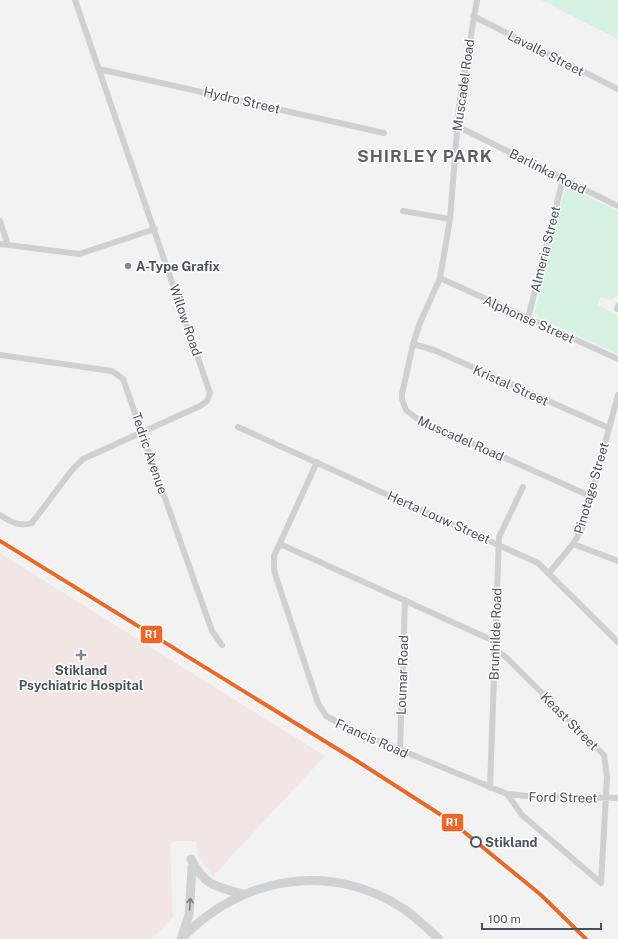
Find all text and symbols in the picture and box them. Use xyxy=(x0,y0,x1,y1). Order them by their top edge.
street label: Lavalle Street xyxy=(505,28,586,79)
street label: Muscadel Road xyxy=(450,38,477,132)
street label: Hydro Street xyxy=(202,84,282,117)
district label: SHIRLEY PARK xyxy=(357,146,493,166)
street label: Barlinka Road xyxy=(507,146,589,197)
street label: Almeria Street xyxy=(528,204,563,294)
place label: A-Type Grafix xyxy=(136,259,220,274)
marker: A-Type Grafix xyxy=(123,261,133,271)
street label: Willow Road xyxy=(166,283,205,358)
street label: Alphonse Street xyxy=(481,293,577,346)
street label: Kristal Street xyxy=(471,362,551,409)
street label: Tedric Avenue xyxy=(129,410,170,496)
street label: Muscadel Road xyxy=(415,413,506,464)
street label: Pinotage Street xyxy=(571,441,612,536)
street label: Herta Louw Street xyxy=(385,488,492,547)
street label: Brunhilde Road xyxy=(486,588,505,680)
line badge: R1 xyxy=(140,625,163,644)
text: R1 xyxy=(145,628,157,640)
street label: Loumar Road xyxy=(394,635,411,715)
marker: Stikland Psychiatric Hospital xyxy=(75,649,87,661)
place label: Stikland Psychiatric Hospital xyxy=(19,663,143,693)
street label: Keast Street xyxy=(538,689,602,753)
street label: Francis Road xyxy=(333,716,410,761)
street label: Ford Street xyxy=(528,789,597,806)
line badge: R1 xyxy=(441,813,464,832)
text: R1 xyxy=(446,816,458,828)
place label: Stikland xyxy=(485,835,538,850)
marker: Stikland xyxy=(470,836,482,848)
one-way arrow xyxy=(186,898,193,911)
scale bar xyxy=(482,905,601,931)
text: 100 m xyxy=(488,912,521,926)

